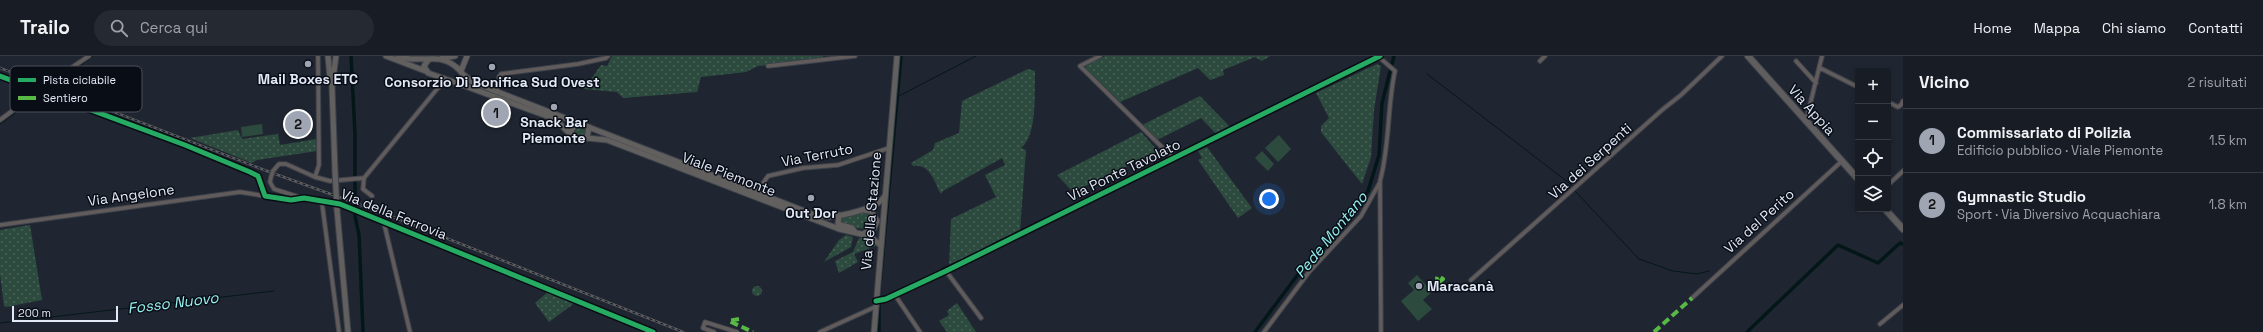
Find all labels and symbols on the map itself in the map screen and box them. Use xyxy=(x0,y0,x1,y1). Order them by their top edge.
marker: Mail Boxes ETC xyxy=(303,59,313,69)
marker: Consorzio Di Bonifica Sud Ovest xyxy=(487,62,497,72)
legend xyxy=(10,66,142,112)
place label: Mail Boxes ETC xyxy=(258,70,358,88)
text: Pista ciclabile xyxy=(43,73,116,87)
place label: Consorzio Di Bonifica Sud Ovest xyxy=(384,73,600,91)
street label: Via Appia xyxy=(1785,81,1839,139)
text: Sentiero xyxy=(43,91,88,105)
pin: 1 xyxy=(483,98,509,128)
marker: Snack Bar Piemonte xyxy=(549,102,559,112)
pin: 2 xyxy=(285,109,311,139)
place label: Snack Bar Piemonte xyxy=(520,113,588,147)
street label: Via dei Serpenti xyxy=(1545,119,1635,203)
street label: Via Ponte Tavolato xyxy=(1065,135,1183,205)
street label: Via Terruto xyxy=(780,139,854,171)
street label: Viale Piemonte xyxy=(679,148,779,200)
street label: Via della Stazione xyxy=(857,151,885,271)
street label: Via Angelone xyxy=(87,180,175,210)
street label: Via della Ferrovia xyxy=(338,184,450,244)
street label: Via del Perito xyxy=(1720,185,1798,257)
water label: Pede Montano xyxy=(1290,187,1372,282)
your location xyxy=(1259,189,1279,209)
marker: Out Dor xyxy=(806,193,816,203)
place label: Out Dor xyxy=(785,204,837,222)
place label: Maracanà xyxy=(1427,277,1494,295)
marker: Maracanà xyxy=(1414,281,1424,291)
water label: Fosso Nuovo xyxy=(126,287,220,318)
scale bar xyxy=(12,304,118,323)

